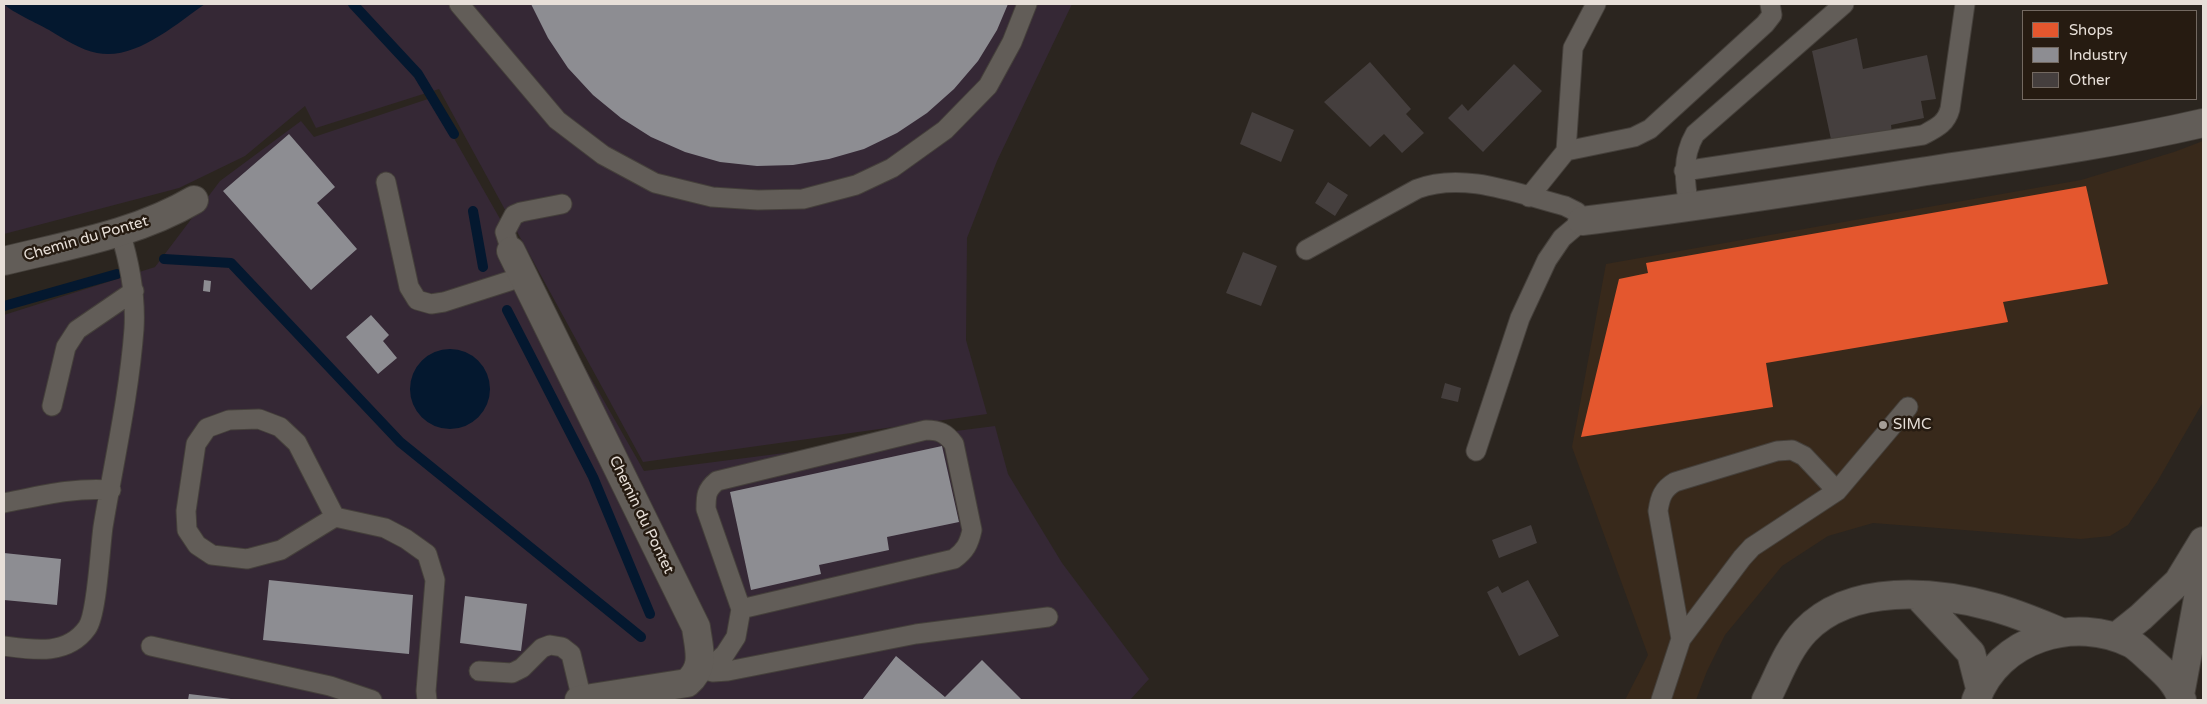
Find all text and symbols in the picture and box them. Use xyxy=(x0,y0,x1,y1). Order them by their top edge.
legend xyxy=(2022,10,2197,100)
text: Shops xyxy=(2069,21,2113,39)
text: Industry xyxy=(2069,46,2128,64)
text: Other xyxy=(2069,71,2110,89)
street label: Chemin du Pontet xyxy=(22,213,150,265)
place label: SIMC xyxy=(1893,416,1931,434)
marker: SIMC xyxy=(1877,419,1889,431)
street label: Chemin du Pontet xyxy=(605,453,677,577)

